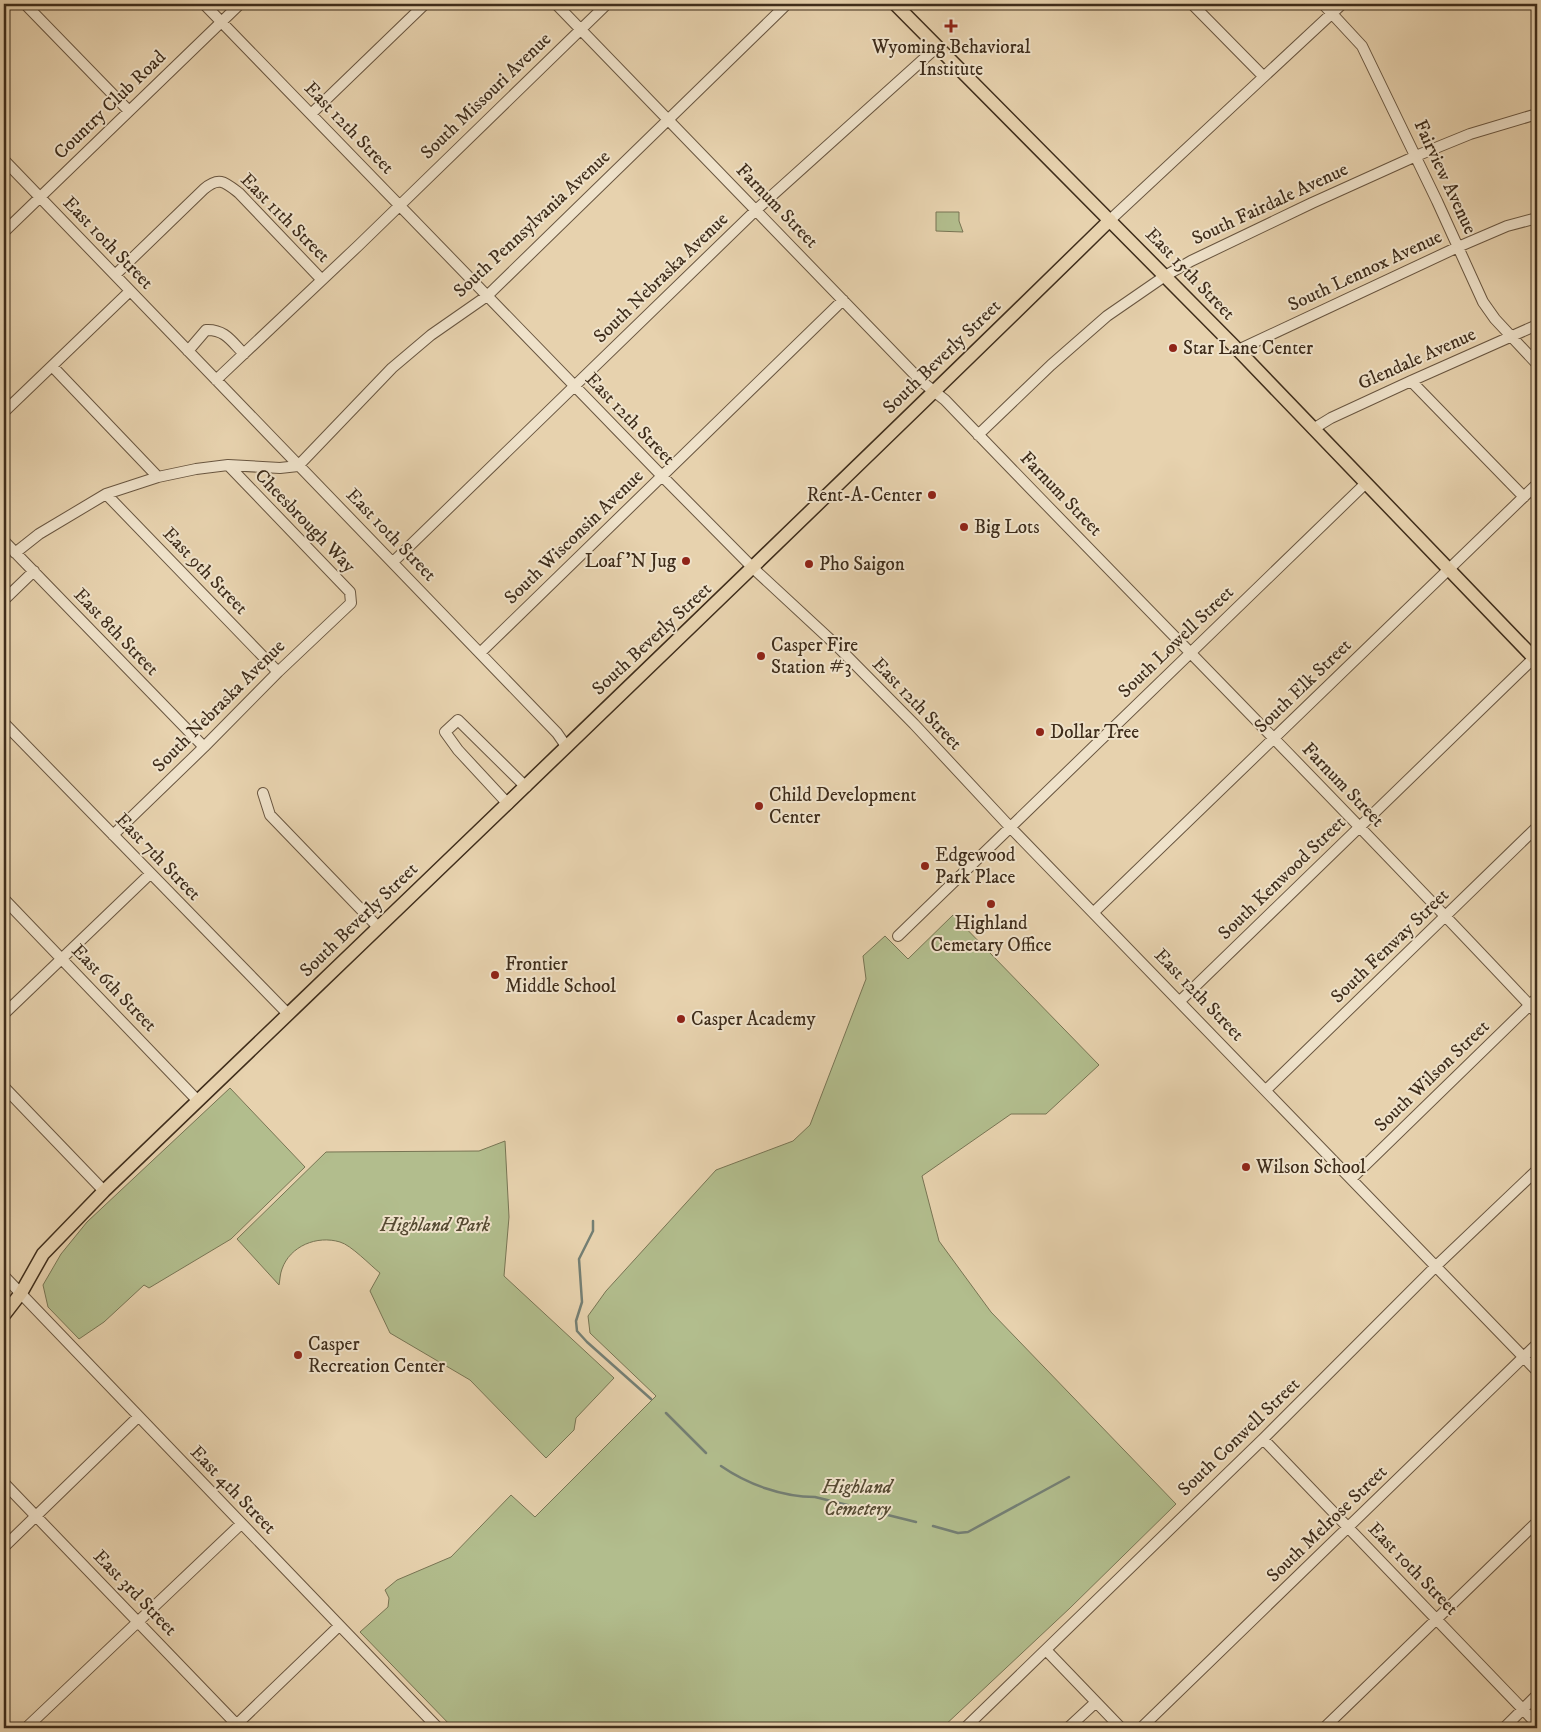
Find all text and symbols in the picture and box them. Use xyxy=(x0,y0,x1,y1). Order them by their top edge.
marker: Wyoming Behavioral Institute xyxy=(944,19,958,33)
street label: South Missouri Avenue xyxy=(416,28,556,164)
place label: Wyoming Behavioral Institute xyxy=(871,36,1031,81)
street label: Country Club Road xyxy=(49,45,171,164)
street label: East 12th Street xyxy=(299,77,399,179)
street label: Fairview Avenue xyxy=(1408,116,1482,238)
street label: South Pennsylvania Avenue xyxy=(449,145,615,303)
street label: South Fairdale Avenue xyxy=(1188,158,1352,250)
street label: Farnum Street xyxy=(731,159,823,253)
street label: East 11th Street xyxy=(235,168,335,268)
street label: East 10th Street xyxy=(58,192,158,294)
street label: South Nebraska Avenue xyxy=(589,208,733,348)
street label: East 15th Street xyxy=(1140,223,1240,325)
street label: South Lennox Avenue xyxy=(1284,225,1446,317)
street label: South Beverly Street xyxy=(878,295,1006,419)
street label: Glendale Avenue xyxy=(1354,323,1480,395)
place label: Star Lane Center xyxy=(1183,337,1313,360)
marker: Star Lane Center xyxy=(1167,342,1179,354)
street label: East 12th Street xyxy=(580,368,680,470)
street label: Farnum Street xyxy=(1015,447,1107,541)
street label: Cheesbrough Way xyxy=(250,464,361,578)
street label: South Wisconsin Avenue xyxy=(500,465,648,609)
street label: East 10th Street xyxy=(341,484,441,586)
place label: Rent-A-Center xyxy=(807,484,922,507)
marker: Rent-A-Center xyxy=(926,489,938,501)
place label: Big Lots xyxy=(974,516,1040,539)
marker: Big Lots xyxy=(958,521,970,533)
street label: East 9th Street xyxy=(158,523,252,619)
place label: Loaf 'N Jug xyxy=(585,550,677,573)
place label: Pho Saigon xyxy=(819,553,905,576)
marker: Loaf 'N Jug xyxy=(680,555,692,567)
marker: Pho Saigon xyxy=(803,558,815,570)
street label: South Beverly Street xyxy=(587,578,717,700)
street label: South Lowell Street xyxy=(1113,581,1239,703)
street label: East 8th Street xyxy=(69,584,163,680)
place label: Casper Fire Station #3 xyxy=(771,634,858,679)
street label: South Elk Street xyxy=(1250,634,1356,738)
street label: South Nebraska Avenue xyxy=(148,635,290,777)
marker: Casper Fire Station #3 xyxy=(755,650,767,662)
street label: East 12th Street xyxy=(867,653,967,755)
place label: Dollar Tree xyxy=(1050,721,1139,744)
marker: Dollar Tree xyxy=(1034,726,1046,738)
street label: Farnum Street xyxy=(1297,738,1389,832)
place label: Child Development Center xyxy=(769,784,916,829)
marker: Child Development Center xyxy=(753,800,765,812)
street label: East 7th Street xyxy=(110,808,206,906)
street label: South Kenwood Street xyxy=(1213,811,1351,945)
place label: Edgewood Park Place xyxy=(935,844,1016,889)
street label: South Beverly Street xyxy=(295,858,423,982)
marker: Edgewood Park Place xyxy=(919,860,931,872)
street label: South Fenway Street xyxy=(1326,884,1454,1008)
marker: Highland Cemetary Office xyxy=(985,898,997,910)
place label: Highland Cemetary Office xyxy=(930,912,1052,957)
street label: East 6th Street xyxy=(66,939,162,1037)
street label: East 12th Street xyxy=(1149,944,1249,1046)
place label: Frontier Middle School xyxy=(505,953,616,998)
marker: Frontier Middle School xyxy=(489,969,501,981)
place label: Casper Academy xyxy=(691,1008,816,1031)
marker: Casper Academy xyxy=(675,1013,687,1025)
street label: South Wilson Street xyxy=(1370,1015,1494,1137)
place label: Wilson School xyxy=(1255,1156,1366,1179)
marker: Wilson School xyxy=(1240,1161,1252,1173)
park label: Highland Park xyxy=(379,1214,490,1237)
place label: Casper Recreation Center xyxy=(308,1333,445,1378)
marker: Casper Recreation Center xyxy=(292,1349,304,1361)
street label: South Conwell Street xyxy=(1173,1373,1305,1501)
street label: East 4th Street xyxy=(185,1441,281,1539)
street label: South Melrose Street xyxy=(1262,1461,1392,1587)
park label: Highland Cemetery xyxy=(821,1476,895,1521)
street label: East 10th Street xyxy=(1363,1518,1463,1620)
street label: East 3rd Street xyxy=(88,1545,182,1641)

